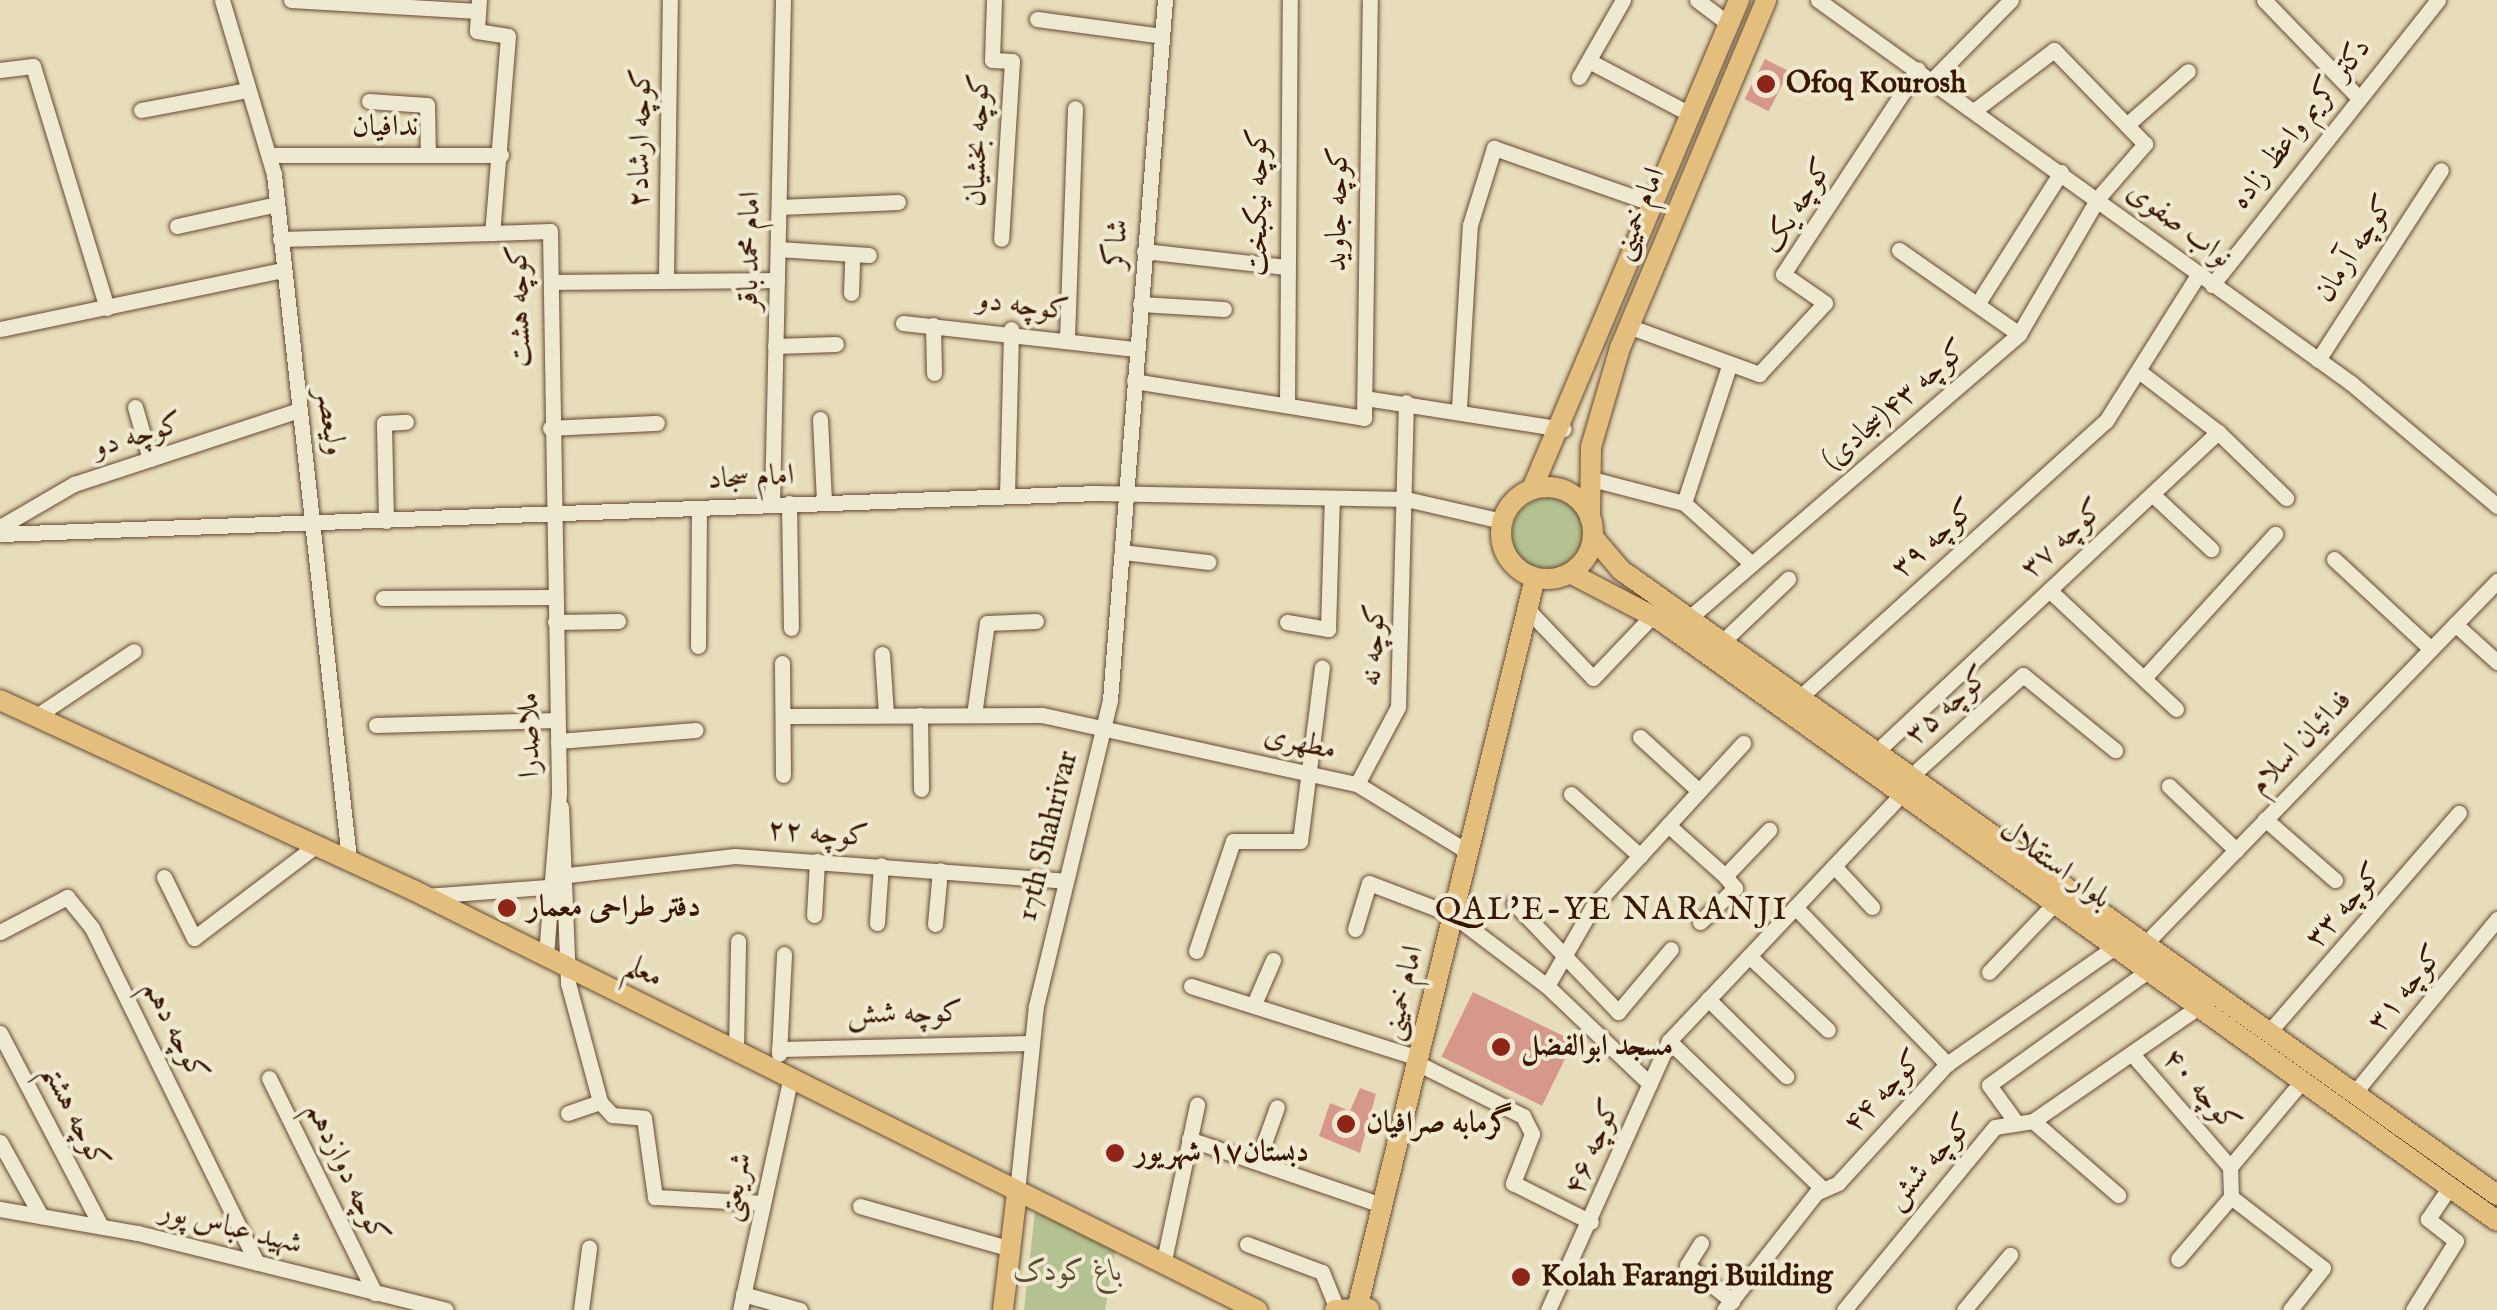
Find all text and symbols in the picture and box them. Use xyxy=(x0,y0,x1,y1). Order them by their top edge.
street label: دکتر کریم واعظ زاده xyxy=(2223,31,2379,217)
place label: Ofoq Kourosh xyxy=(1786,66,1966,102)
street label: کوچه ارشاد۲ xyxy=(622,68,660,208)
street label: کوچه بخشیان xyxy=(958,72,998,208)
marker: Ofoq Kourosh xyxy=(1755,73,1777,95)
street label: ندافیان xyxy=(352,109,418,145)
street label: کوچه نیکبخت xyxy=(1240,127,1276,277)
street label: کوچه جاوید xyxy=(1319,146,1357,272)
street label: کوچه یک xyxy=(1755,152,1841,260)
street label: امام خمینی xyxy=(1604,163,1674,265)
street label: نواب صفوی xyxy=(2119,174,2239,276)
street label: کوچه آرمان xyxy=(2307,189,2403,309)
street label: امام محمد باقر xyxy=(731,191,769,311)
street label: شاکر xyxy=(1097,218,1137,270)
street label: کوچه هشت xyxy=(500,244,540,368)
street label: کوچه دو xyxy=(975,283,1071,329)
street label: کوچه ۴۳(سجادی) xyxy=(1815,332,1975,478)
street label: ولیعصر xyxy=(307,386,353,458)
street label: کوچه دو xyxy=(89,405,187,467)
street label: امام سجاد xyxy=(707,458,795,498)
street label: کوچه ۳۷ xyxy=(2014,491,2112,587)
street label: کوچه ۳۹ xyxy=(1884,492,1984,586)
street label: کوچه نه xyxy=(1354,602,1394,688)
street label: کوچه ۳۵ xyxy=(1898,659,1998,753)
street label: فدائیان اسلام xyxy=(2242,683,2360,803)
street label: ملاصدرا xyxy=(511,692,549,778)
street label: مطهری xyxy=(1260,717,1340,769)
street label: 17th Shahrivar xyxy=(1009,747,1087,925)
street label: کوچه ۲۲ xyxy=(766,813,870,855)
street label: بلوار استقلال xyxy=(1992,813,2118,917)
street label: کوچه ۳۳ xyxy=(2298,856,2392,956)
place label: دفتر طراحی معمار xyxy=(527,890,701,926)
district label: QAL'E-YE NARANJI xyxy=(1435,892,1789,930)
marker: دفتر طراحی معمار xyxy=(496,897,518,919)
street label: کوچه ۳۱ xyxy=(2360,938,2452,1040)
street label: امام خمینی xyxy=(1374,942,1432,1044)
street label: معلم xyxy=(619,948,669,996)
street label: کوچه دهم xyxy=(134,974,216,1088)
street label: کوچه شش xyxy=(847,995,963,1033)
place label: مسجد ابوالفضل xyxy=(1521,1029,1673,1065)
marker: مسجد ابوالفضل xyxy=(1490,1036,1512,1058)
street label: کوچه ۴۰ xyxy=(2154,1041,2248,1141)
street label: کوچه ۴۴ xyxy=(1836,1043,1932,1141)
street label: کوچه هشتم xyxy=(33,1058,117,1176)
street label: کوچه ۴۶ xyxy=(1557,1093,1629,1201)
street label: کوچه دوازدهم xyxy=(297,1096,397,1250)
place label: گرمابه صرافیان xyxy=(1366,1106,1513,1142)
street label: کوچه شش xyxy=(1878,1107,1982,1217)
marker: گرمابه صرافیان xyxy=(1335,1113,1357,1135)
place label: دبستان۱۷ شهریور xyxy=(1135,1135,1309,1171)
marker: دبستان۱۷ شهریور xyxy=(1104,1142,1126,1164)
street label: شریعتی xyxy=(712,1150,760,1224)
street label: شهید عباس پور xyxy=(156,1193,306,1263)
park label: باغ کودک xyxy=(1014,1254,1122,1290)
place label: Kolah Farangi Building xyxy=(1541,1259,1833,1295)
marker: Kolah Farangi Building xyxy=(1510,1266,1532,1288)

